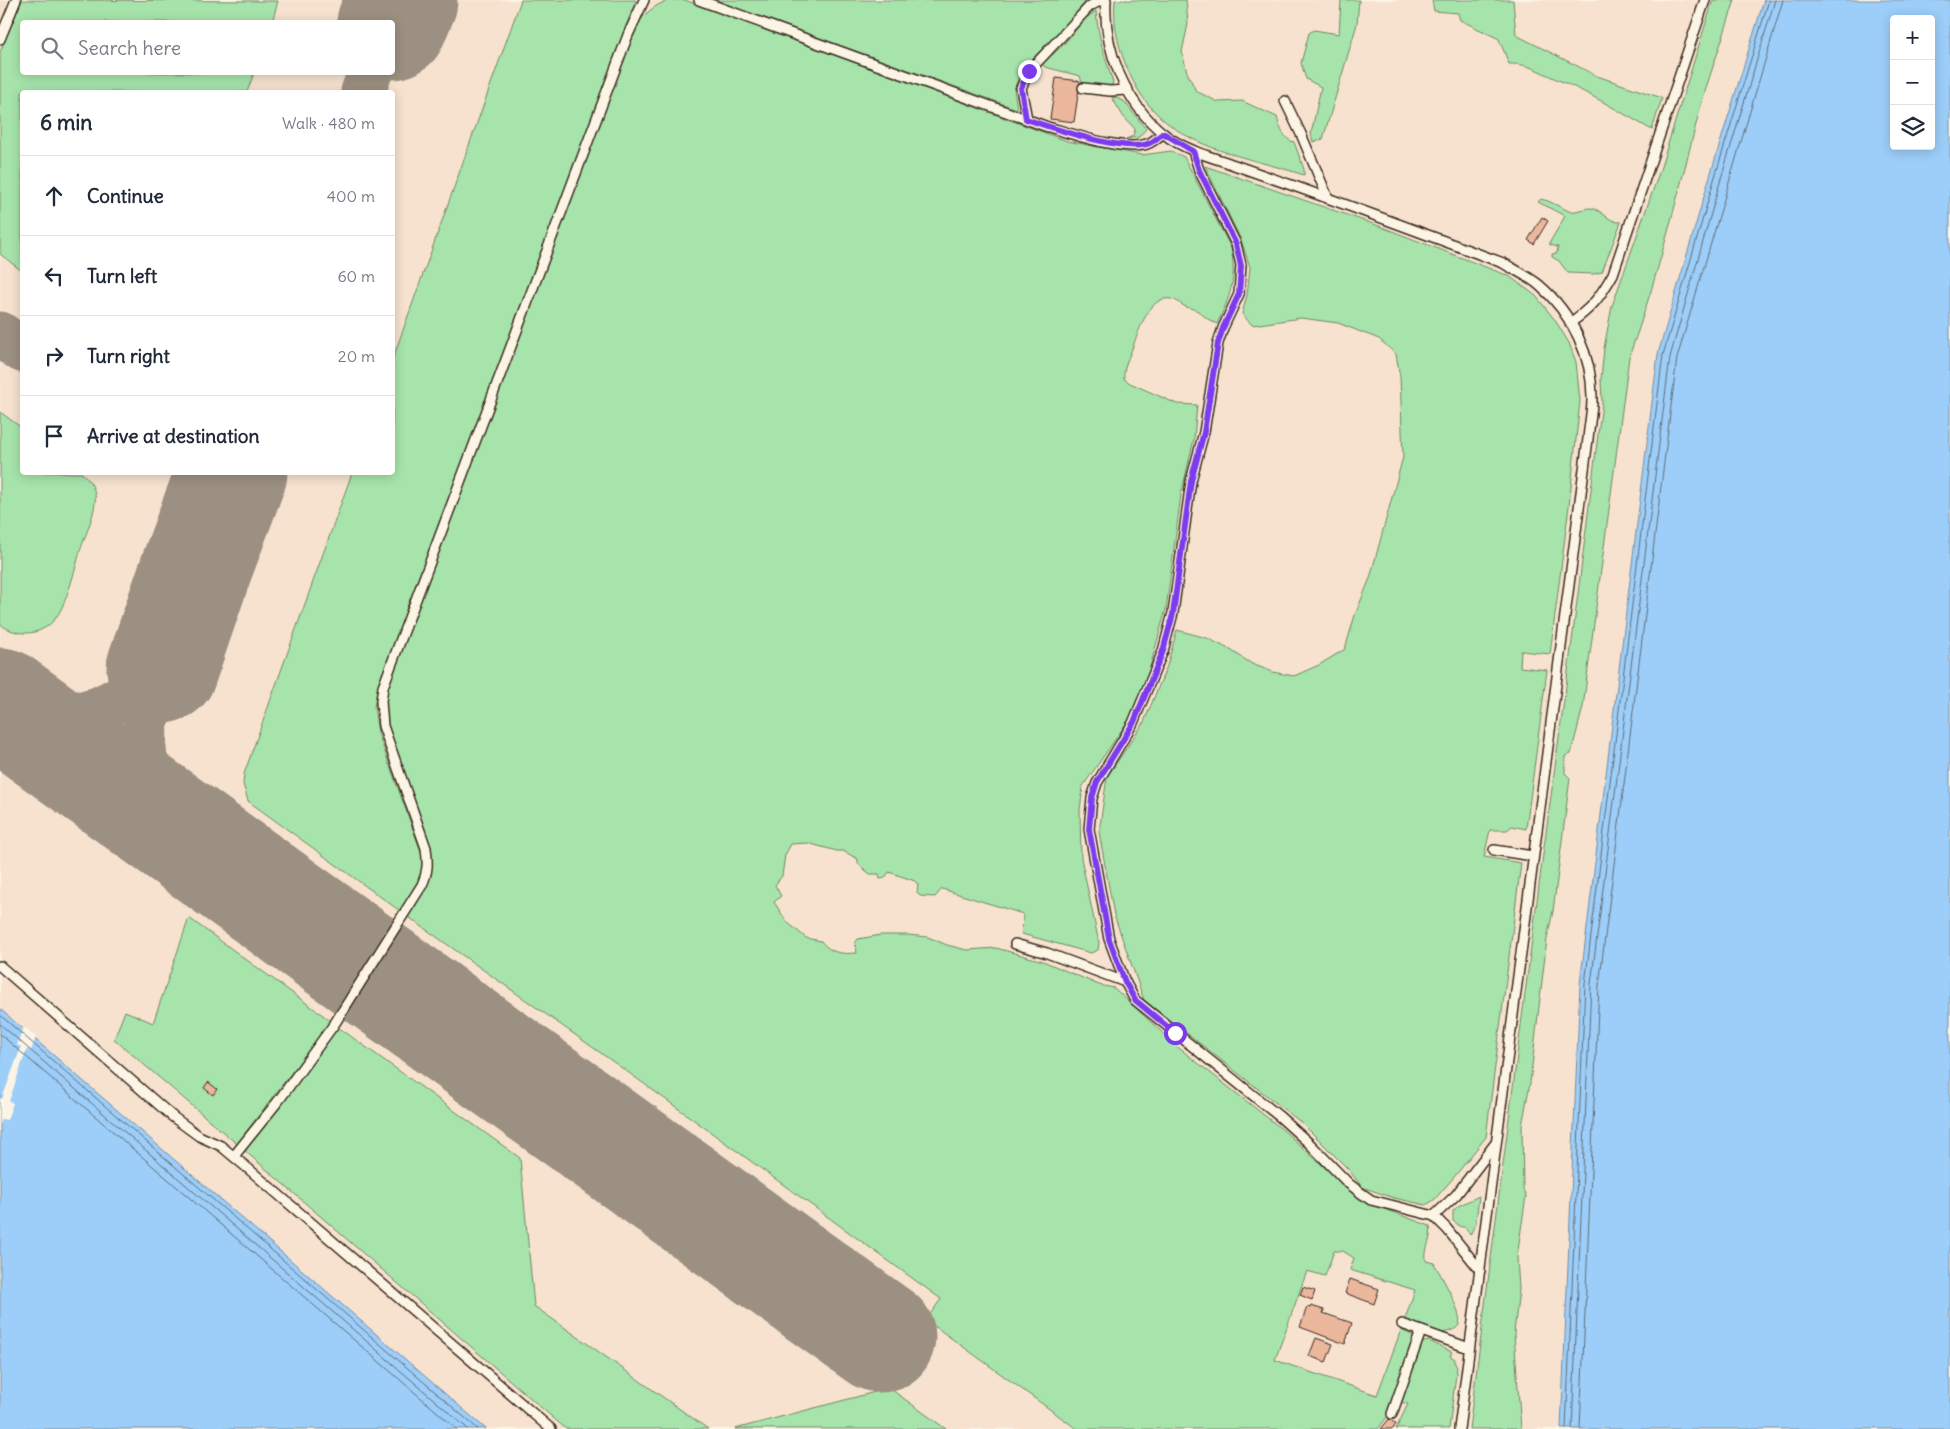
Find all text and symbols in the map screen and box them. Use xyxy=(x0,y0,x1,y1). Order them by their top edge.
map controls xyxy=(1890,15,1935,150)
button: + xyxy=(1890,15,1935,60)
search box xyxy=(20,20,395,75)
icon: search xyxy=(38,34,66,62)
text: Search here xyxy=(78,36,181,60)
route end xyxy=(1018,60,1041,83)
button: − xyxy=(1890,60,1935,105)
button: layers xyxy=(1890,105,1935,150)
text: 6 min xyxy=(40,109,92,136)
text: Walk · 480 m xyxy=(282,113,375,133)
icon: ahead xyxy=(40,182,68,210)
text: Continue xyxy=(87,184,164,208)
text: 400 m xyxy=(327,186,375,206)
icon: left xyxy=(40,262,68,290)
text: Turn left xyxy=(87,264,157,288)
text: 60 m xyxy=(337,266,375,286)
icon: right xyxy=(40,342,68,370)
text: Turn right xyxy=(87,344,170,368)
text: 20 m xyxy=(338,346,375,366)
icon: arrive xyxy=(40,422,68,450)
text: Arrive at destination xyxy=(87,424,260,448)
route start xyxy=(1164,1022,1187,1045)

